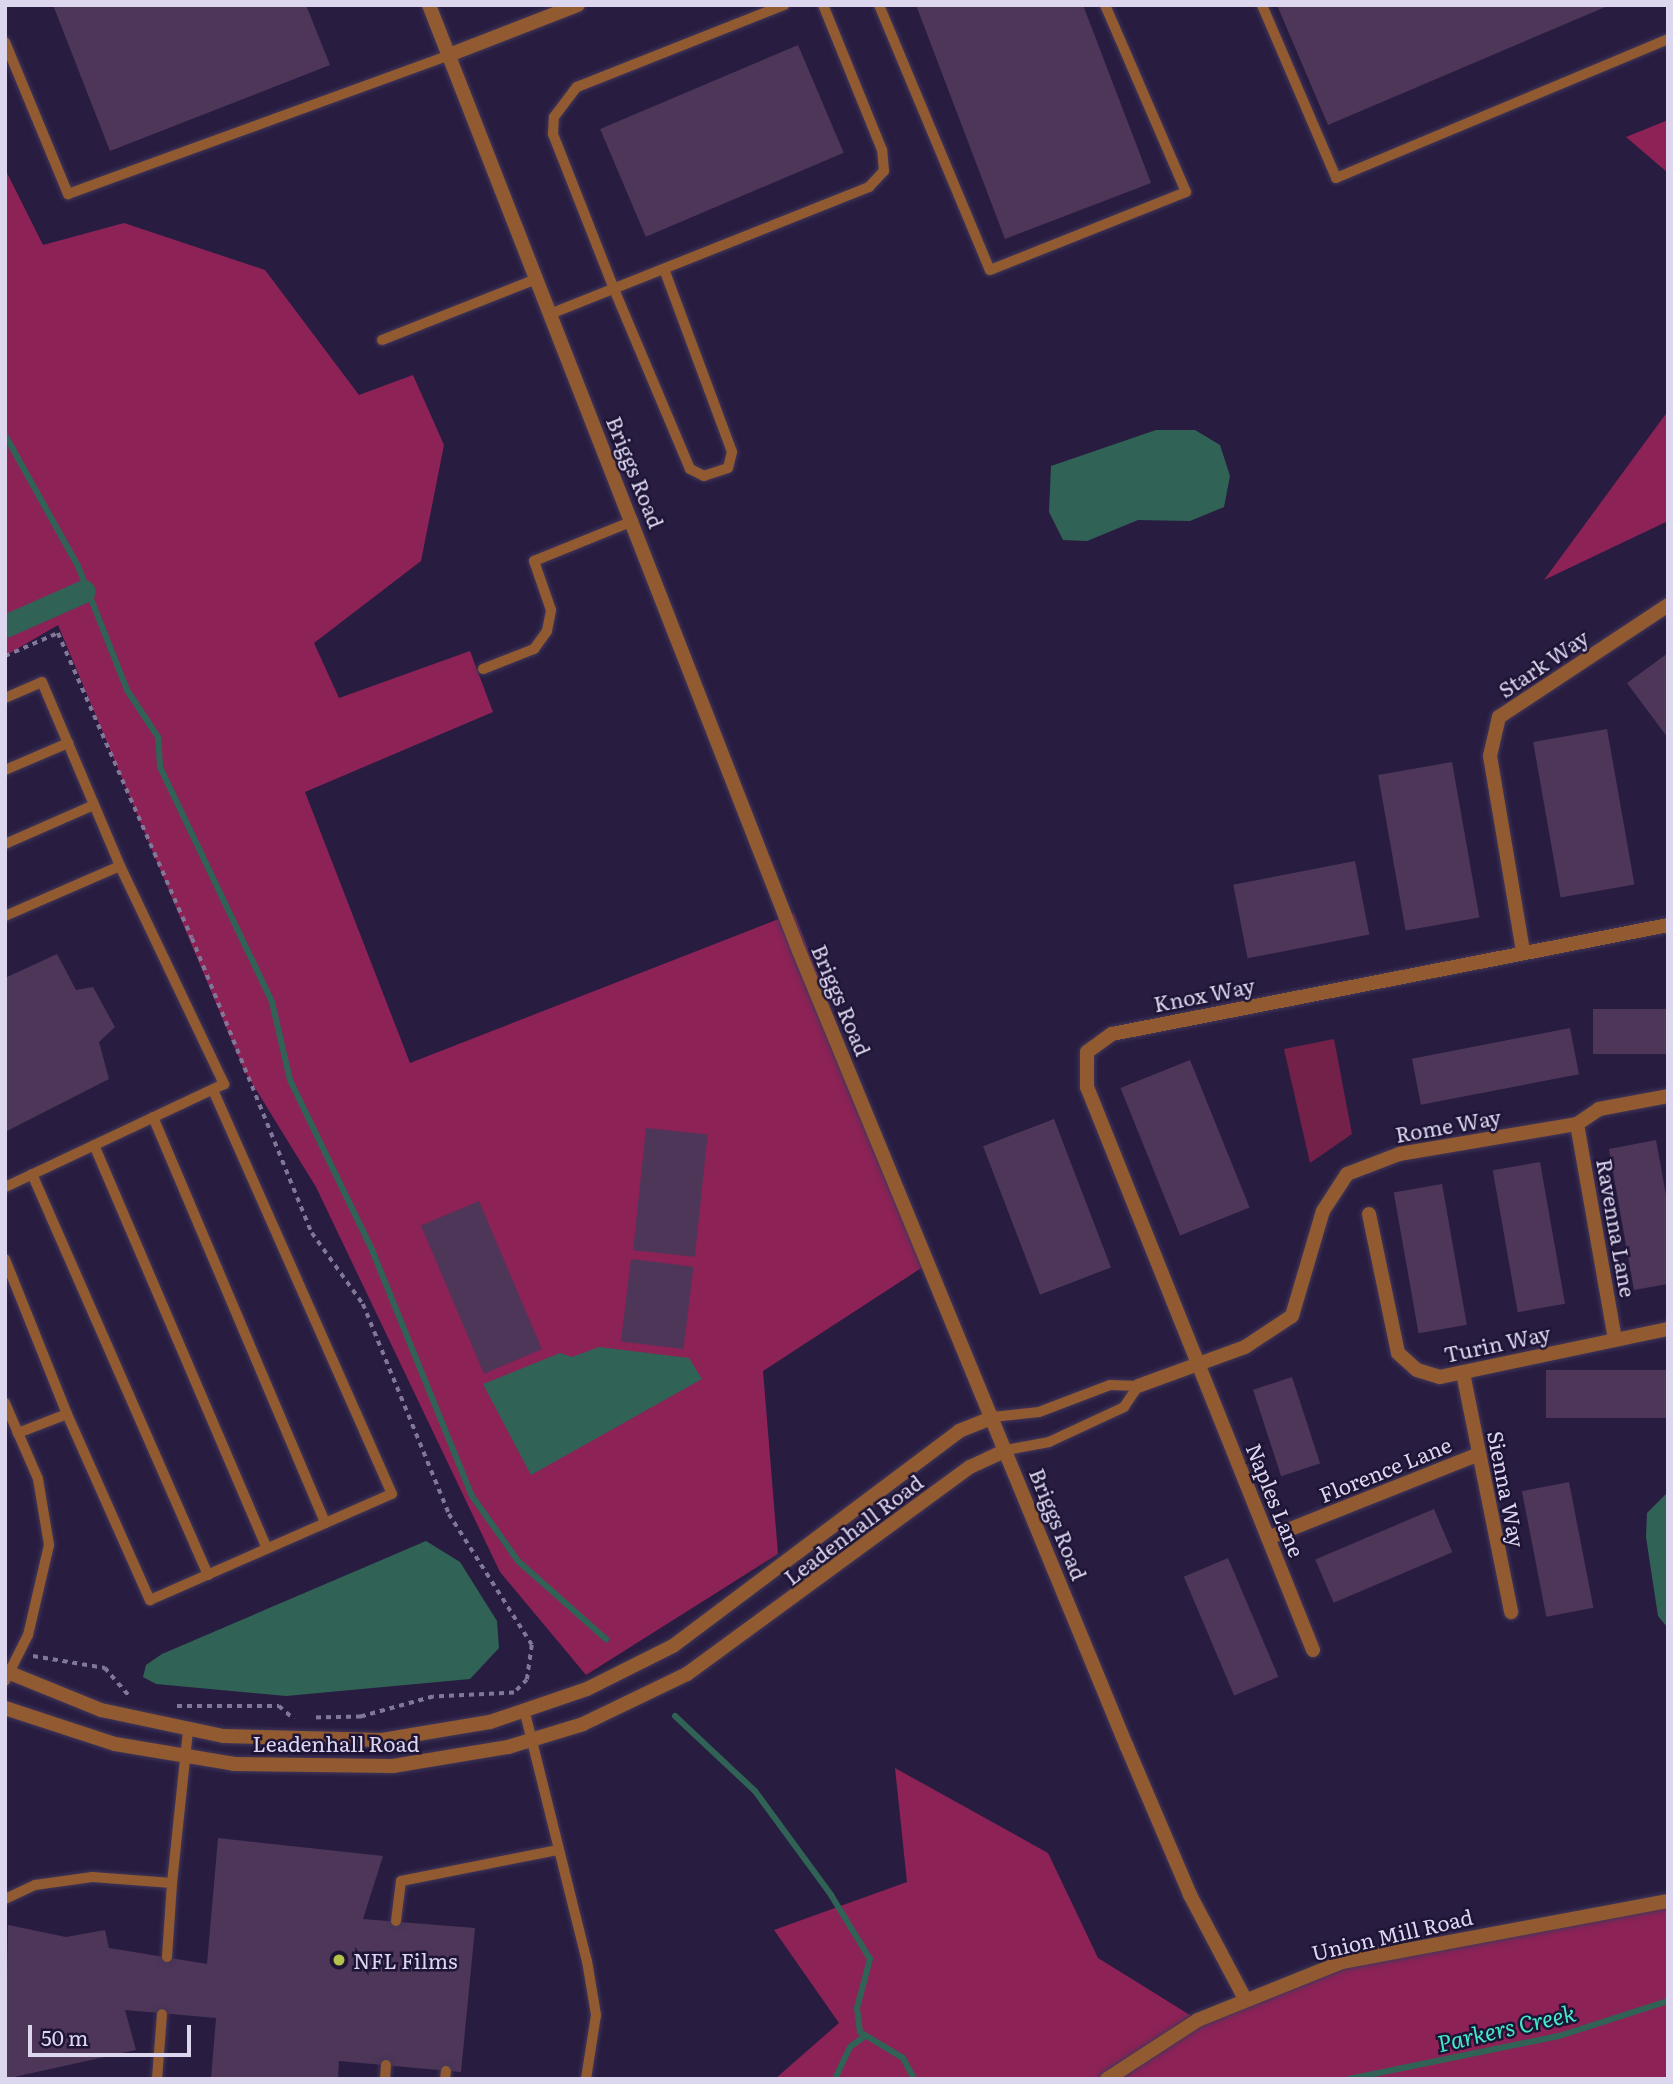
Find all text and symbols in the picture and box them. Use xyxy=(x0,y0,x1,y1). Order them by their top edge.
street label: Briggs Road xyxy=(602,412,670,532)
street label: Stark Way xyxy=(1493,624,1593,702)
street label: Briggs Road xyxy=(807,941,877,1059)
street label: Knox Way xyxy=(1151,972,1257,1016)
street label: Rome Way xyxy=(1393,1103,1503,1147)
street label: Ravenna Lane xyxy=(1592,1157,1642,1299)
street label: Turin Way xyxy=(1441,1319,1553,1367)
street label: Sienna Way xyxy=(1483,1429,1531,1549)
street label: Florence Lane xyxy=(1315,1431,1455,1507)
street label: Naples Lane xyxy=(1242,1439,1310,1561)
street label: Briggs Road xyxy=(1025,1464,1093,1584)
street label: Leadenhall Road xyxy=(779,1469,927,1589)
street label: Leadenhall Road xyxy=(252,1730,420,1756)
street label: Union Mill Road xyxy=(1309,1903,1475,1965)
place label: NFL Films xyxy=(353,1947,457,1973)
marker: NFL Films xyxy=(331,1952,347,1968)
water label: Parkers Creek xyxy=(1434,1998,1578,2056)
scale bar xyxy=(32,2010,194,2054)
text: 50 m xyxy=(41,2021,88,2052)

